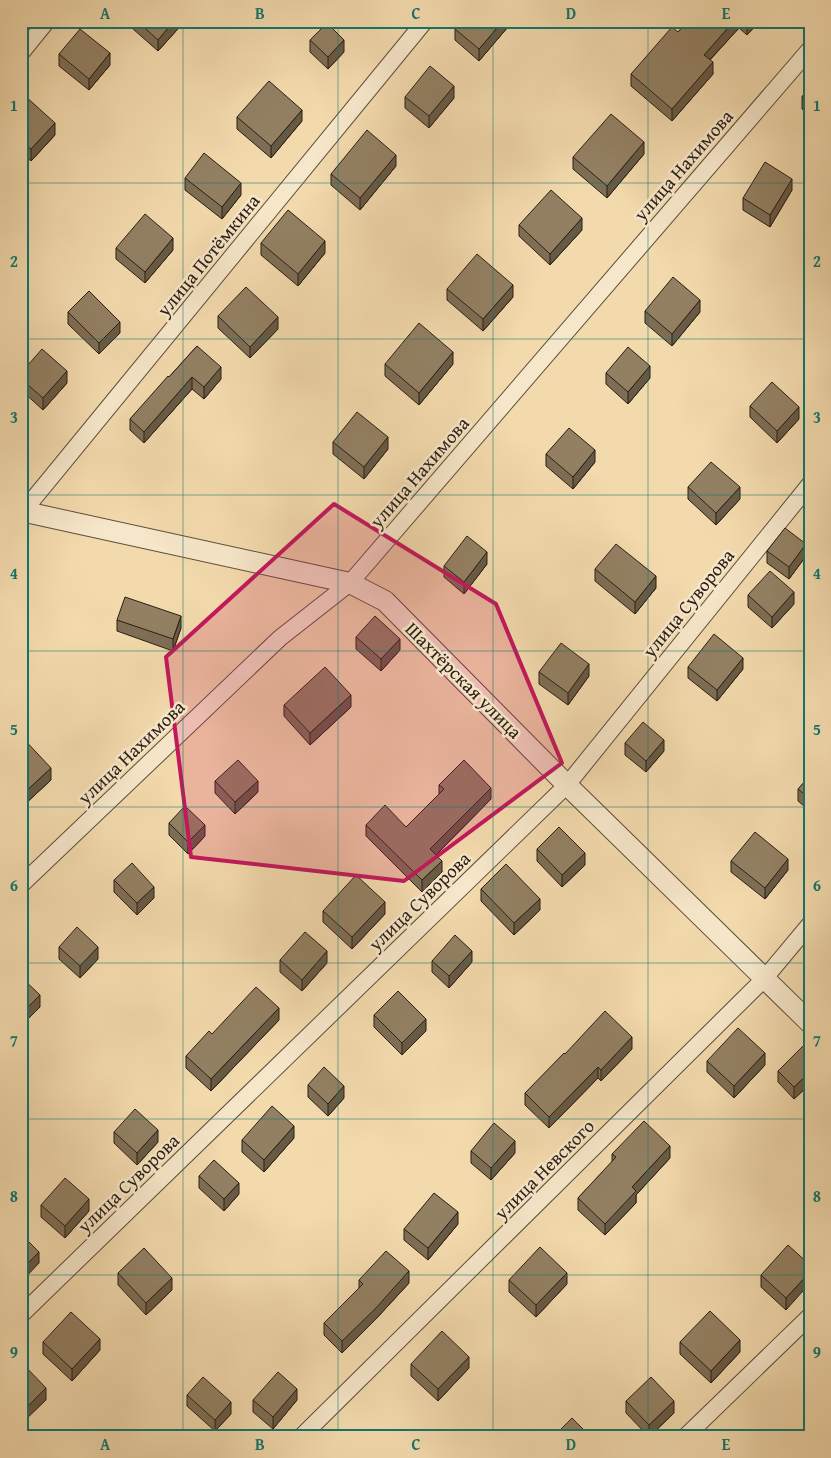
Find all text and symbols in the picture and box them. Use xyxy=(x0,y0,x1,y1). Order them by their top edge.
text: A xyxy=(100,1,111,25)
text: B xyxy=(255,1,265,25)
text: C xyxy=(411,1,421,25)
text: D xyxy=(566,1,576,25)
text: E xyxy=(722,1,731,25)
text: 1 xyxy=(10,93,18,117)
text: 1 xyxy=(813,93,821,117)
street label: улица Нахимова xyxy=(626,103,739,228)
street label: улица Потёмкина xyxy=(149,188,266,323)
text: 2 xyxy=(10,249,18,273)
text: 2 xyxy=(813,249,821,273)
text: 3 xyxy=(10,405,18,429)
text: 3 xyxy=(813,405,821,429)
street label: улица Нахимова xyxy=(362,410,475,535)
street label: улица Суворова xyxy=(635,543,741,664)
text: 4 xyxy=(10,561,18,585)
text: 4 xyxy=(813,561,821,585)
street label: Шахтёрская улица xyxy=(399,615,529,745)
street label: улица Нахимова xyxy=(70,693,191,811)
text: 5 xyxy=(10,717,18,741)
text: 5 xyxy=(813,717,821,741)
street label: улица Суворова xyxy=(361,845,476,958)
text: 6 xyxy=(10,873,18,897)
text: 6 xyxy=(813,873,821,897)
text: 7 xyxy=(10,1028,18,1052)
text: 7 xyxy=(813,1028,821,1052)
street label: улица Невского xyxy=(487,1112,601,1226)
street label: улица Суворова xyxy=(70,1127,185,1240)
text: 8 xyxy=(10,1184,18,1208)
text: 8 xyxy=(813,1184,821,1208)
text: 9 xyxy=(10,1340,18,1364)
text: 9 xyxy=(813,1340,821,1364)
text: A xyxy=(100,1432,111,1456)
text: B xyxy=(255,1432,265,1456)
text: C xyxy=(411,1432,421,1456)
text: D xyxy=(566,1432,576,1456)
text: E xyxy=(722,1432,731,1456)

